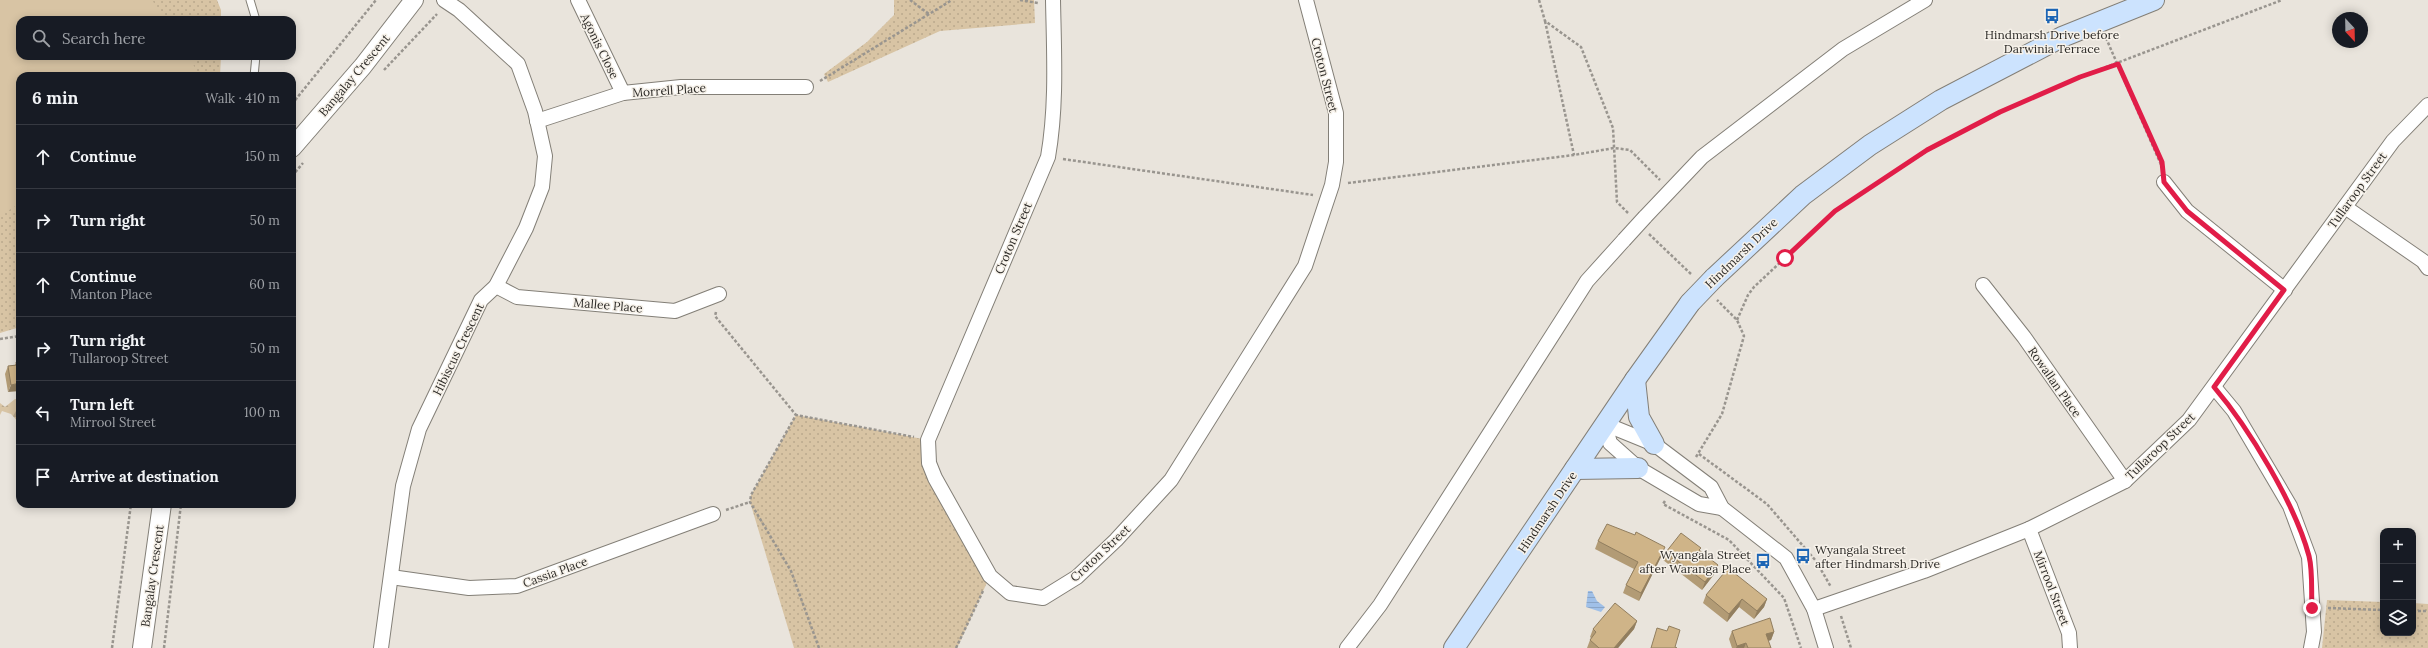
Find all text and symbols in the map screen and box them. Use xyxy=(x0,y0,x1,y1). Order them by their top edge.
bus stop icon: Hindmarsh Drive before Darwinia Terrace xyxy=(2043,7,2061,25)
street label: Agonis Close xyxy=(577,10,623,82)
north arrow xyxy=(2332,12,2368,48)
search box xyxy=(16,16,296,60)
icon: search xyxy=(30,27,52,49)
place label: Hindmarsh Drive before Darwinia Terrace xyxy=(1985,27,2120,56)
text: Search here xyxy=(62,29,145,48)
street label: Bangalay Crescent xyxy=(315,31,393,119)
street label: Croton Street xyxy=(1308,36,1342,114)
street label: Morrell Place xyxy=(632,80,707,100)
text: 6 min xyxy=(32,87,78,109)
text: Walk · 410 m xyxy=(205,90,280,107)
icon: ahead xyxy=(32,146,54,168)
text: Continue xyxy=(70,147,136,166)
text: 150 m xyxy=(245,148,280,165)
street label: Tullaroop Street xyxy=(2324,149,2390,231)
street label: Croton Street xyxy=(991,199,1035,276)
icon: right xyxy=(32,210,54,232)
text: Turn right xyxy=(70,211,146,230)
text: 50 m xyxy=(250,212,280,229)
street label: Hindmarsh Drive xyxy=(1702,214,1781,291)
route start xyxy=(1776,249,1794,267)
text: Continue xyxy=(70,267,136,286)
icon: ahead xyxy=(32,274,54,296)
text: 60 m xyxy=(249,276,280,293)
text: Manton Place xyxy=(70,286,152,303)
street label: Mallee Place xyxy=(573,295,644,316)
street label: Hibiscus Crescent xyxy=(429,300,487,398)
text: Turn right xyxy=(70,331,146,350)
icon: right xyxy=(32,338,54,360)
text: 50 m xyxy=(250,340,280,357)
street label: Rowallan Place xyxy=(2025,344,2085,421)
text: Tullaroop Street xyxy=(70,350,168,367)
text: Turn left xyxy=(70,395,134,414)
icon: left xyxy=(32,402,54,424)
text: 100 m xyxy=(244,404,280,421)
street label: Tullaroop Street xyxy=(2122,409,2198,483)
text: Mirrool Street xyxy=(70,414,156,431)
icon: arrive xyxy=(32,466,54,488)
text: Arrive at destination xyxy=(70,467,219,486)
street label: Hindmarsh Drive xyxy=(1514,468,1580,556)
street label: Croton Street xyxy=(1067,521,1133,585)
street label: Bangalay Crescent xyxy=(137,524,167,628)
map controls xyxy=(2380,528,2416,636)
button: + xyxy=(2380,528,2416,564)
place label: Wyangala Street after Hindmarsh Drive xyxy=(1815,542,1941,571)
place label: Wyangala Street after Waranga Place xyxy=(1639,547,1751,576)
bus stop icon: Wyangala Street after Hindmarsh Drive xyxy=(1794,547,1812,565)
street label: Mirrool Street xyxy=(2031,548,2073,628)
bus stop icon: Wyangala Street after Waranga Place xyxy=(1754,552,1772,570)
street label: Cassia Place xyxy=(521,553,590,591)
button: − xyxy=(2380,564,2416,600)
route end xyxy=(2303,599,2321,617)
button: layers xyxy=(2380,600,2416,636)

